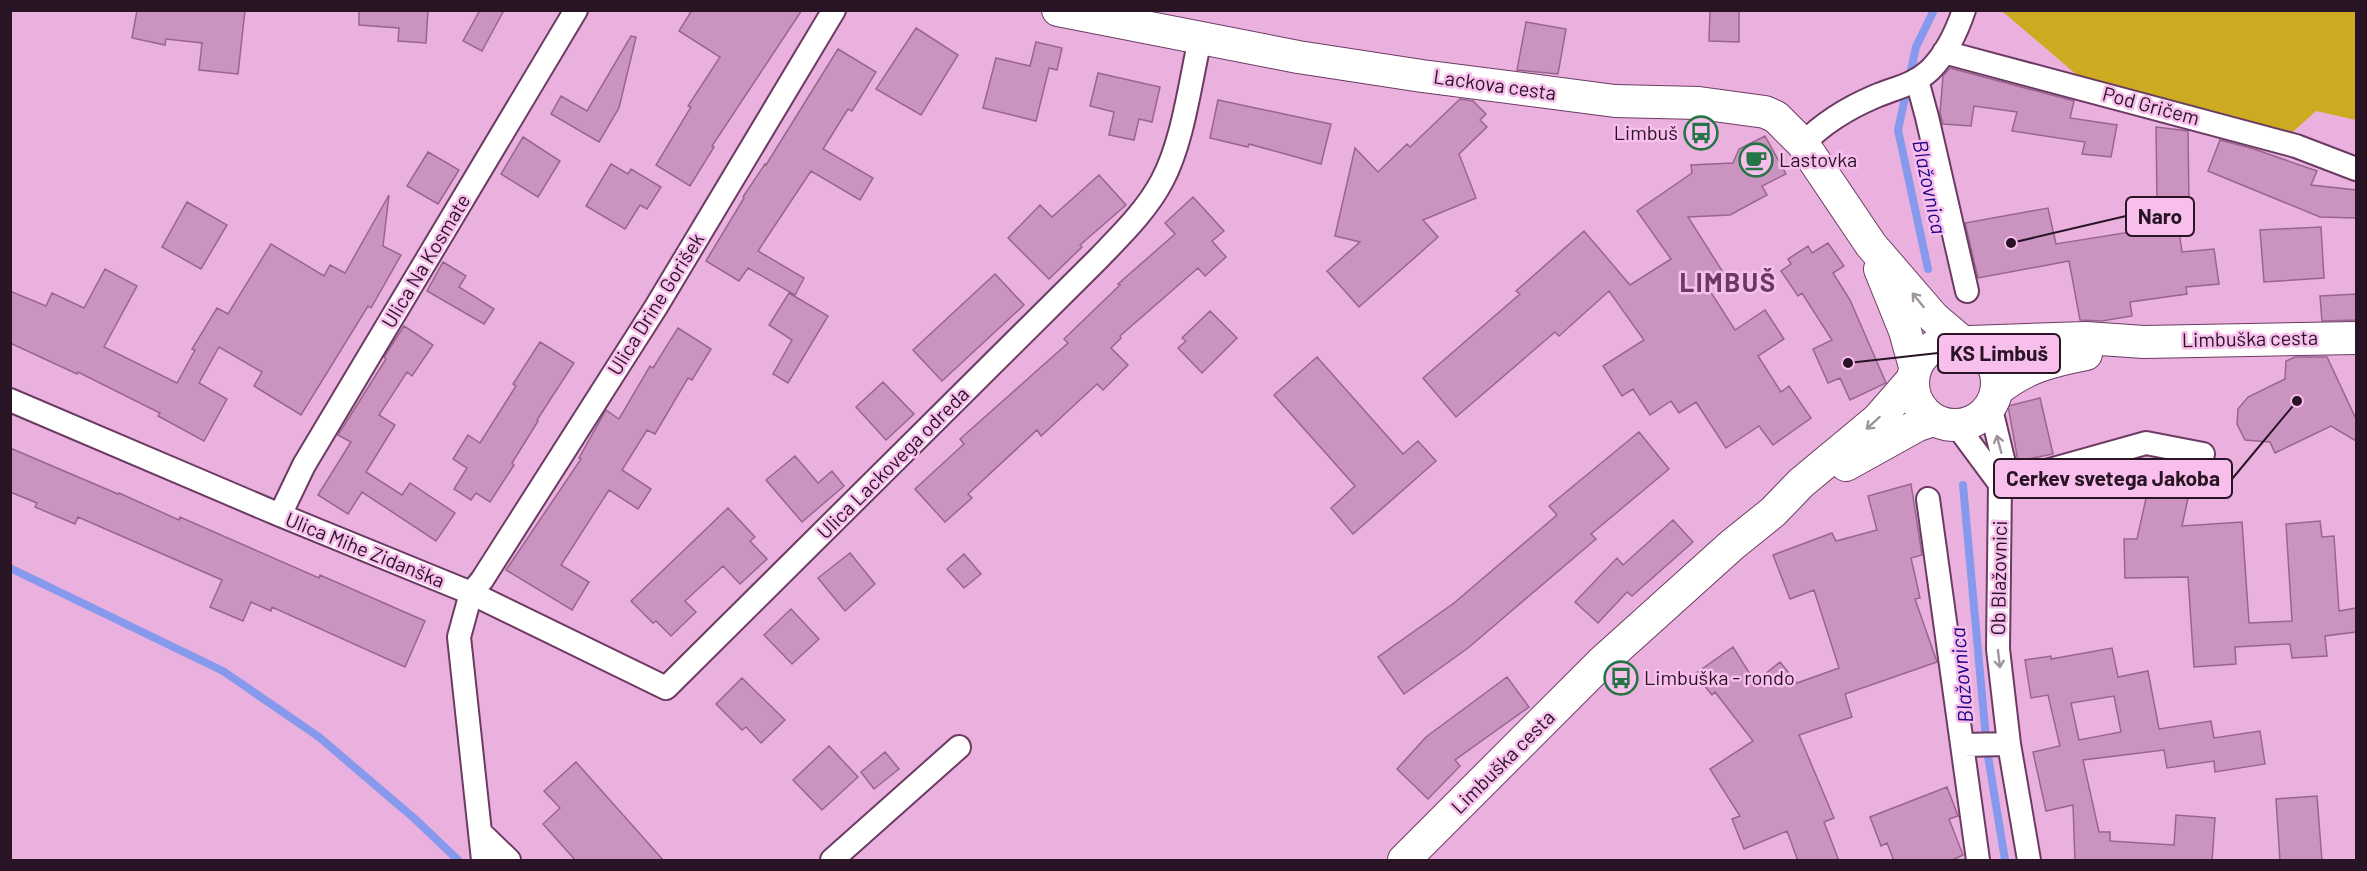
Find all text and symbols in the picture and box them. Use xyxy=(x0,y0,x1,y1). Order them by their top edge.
street label: Lackova cesta xyxy=(1432,64,1558,104)
street label: Pod Gričem xyxy=(2100,81,2202,129)
bus stop icon: Limbuš xyxy=(1683,115,1719,151)
place label: Limbuš xyxy=(1614,120,1678,144)
water label: Blažovnica xyxy=(1908,137,1953,236)
cafe icon: Lastovka xyxy=(1738,142,1774,178)
place label: Lastovka xyxy=(1779,147,1857,171)
street label: Ulica Na Kosmate xyxy=(376,189,475,332)
callout: Naro xyxy=(2126,197,2194,236)
text: Naro xyxy=(2138,203,2182,228)
street label: Ulica Drine Gorišek xyxy=(602,228,709,379)
district label: LIMBUŠ xyxy=(1679,266,1777,297)
one-way arrow xyxy=(1912,292,1925,308)
street label: Limbuška cesta xyxy=(2182,325,2318,351)
callout: KS Limbuš xyxy=(1938,334,2060,373)
text: KS Limbuš xyxy=(1950,340,2048,365)
street label: Ulica Lackovega odreda xyxy=(811,381,973,543)
one-way arrow xyxy=(1866,416,1881,430)
one-way arrow xyxy=(1993,435,2005,454)
callout: Cerkev svetega Jakoba xyxy=(1994,459,2232,498)
text: Cerkev svetega Jakoba xyxy=(2006,465,2220,490)
street label: Ulica Mihe Zidanška xyxy=(282,506,449,592)
street label: Ob Blažovnici xyxy=(1985,520,2011,636)
water label: Blažovnica xyxy=(1944,626,1977,724)
one-way arrow xyxy=(1994,649,2005,668)
bus stop icon: Limbuška - rondo xyxy=(1603,660,1639,696)
place label: Limbuška - rondo xyxy=(1644,665,1795,689)
street label: Limbuška cesta xyxy=(1446,705,1559,818)

